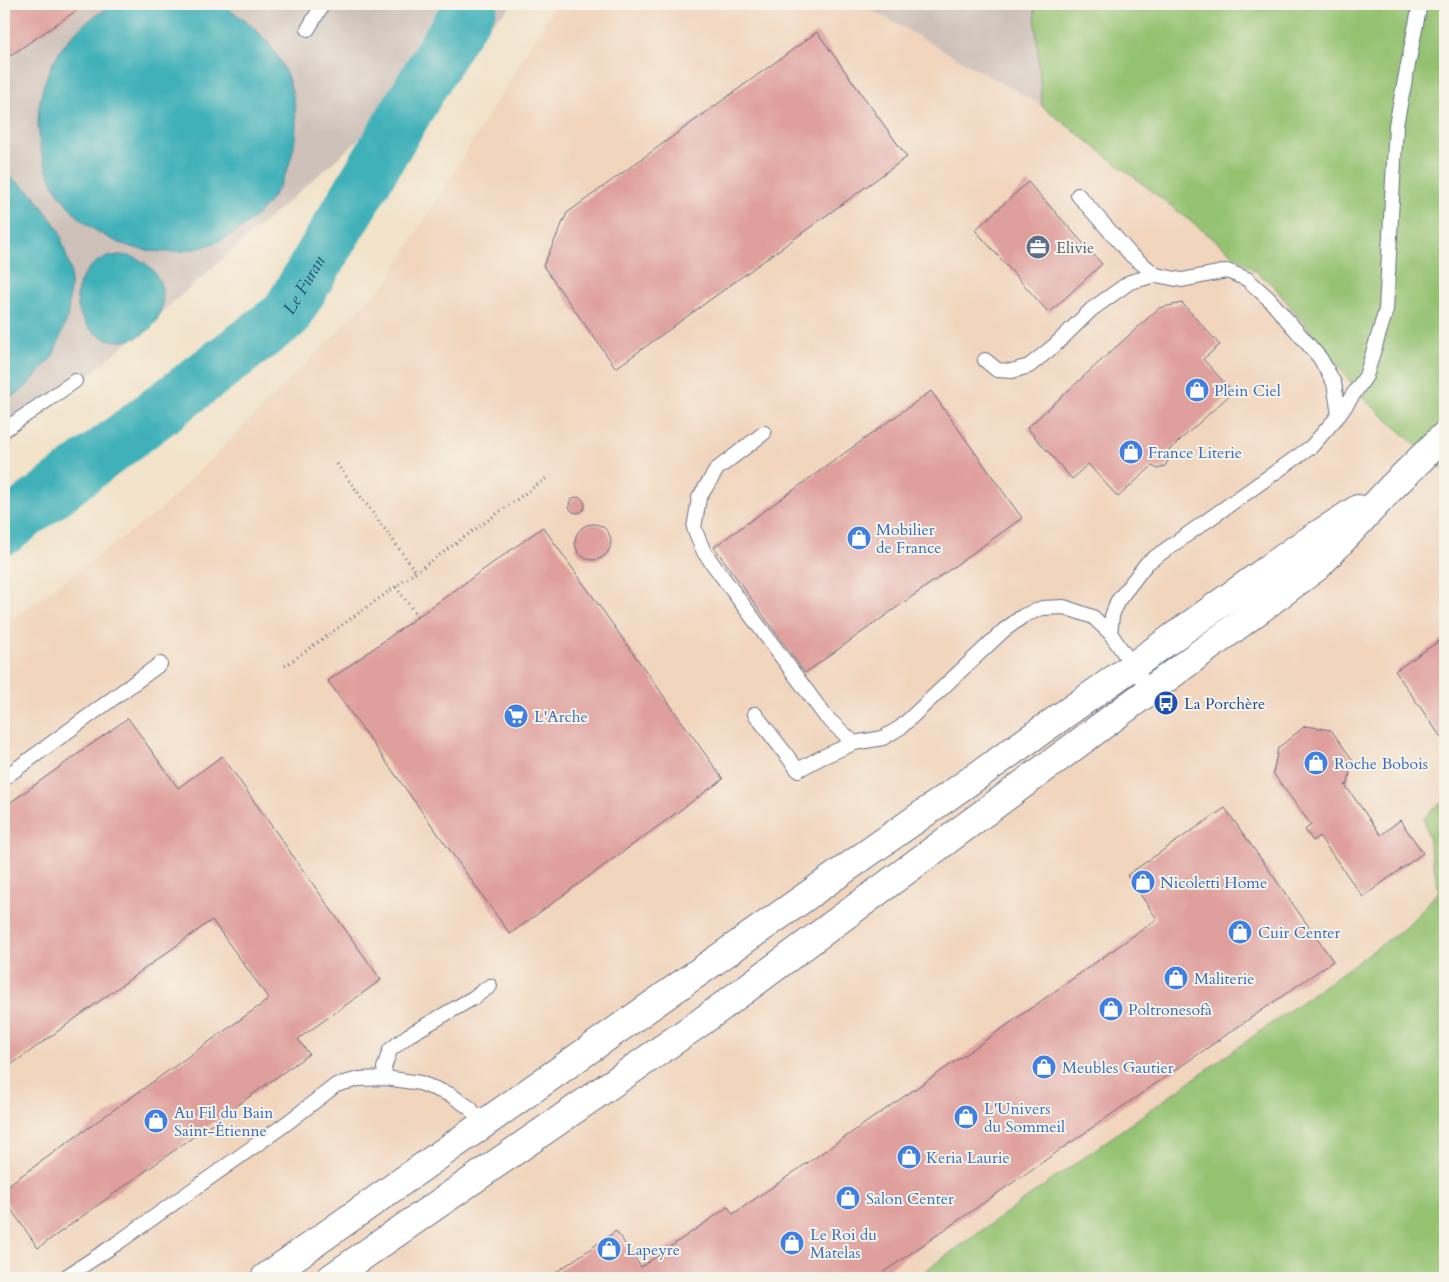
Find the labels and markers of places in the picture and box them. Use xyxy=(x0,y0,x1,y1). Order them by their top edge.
office icon: Elivie xyxy=(1025,234,1051,260)
place label: Elivie xyxy=(1056,237,1094,259)
shop icon: Plein Ciel xyxy=(1184,377,1210,403)
place label: Plein Ciel xyxy=(1214,380,1281,402)
shop icon: France Literie xyxy=(1118,439,1144,465)
place label: France Literie xyxy=(1148,442,1242,464)
place label: Mobilier de France xyxy=(876,519,942,559)
shop icon: Mobilier de France xyxy=(846,525,872,551)
bus stop icon: La Porchère xyxy=(1153,690,1179,716)
place label: La Porchère xyxy=(1184,693,1265,715)
supermarket icon: L'Arche xyxy=(503,703,529,729)
place label: L'Arche xyxy=(534,706,588,728)
shop icon: Roche Bobois xyxy=(1303,750,1329,776)
place label: Roche Bobois xyxy=(1334,753,1428,775)
shop icon: Nicoletti Home xyxy=(1130,869,1156,895)
place label: Nicoletti Home xyxy=(1160,872,1267,894)
shop icon: Cuir Center xyxy=(1227,919,1253,945)
place label: Cuir Center xyxy=(1258,922,1341,944)
shop icon: Maliterie xyxy=(1163,965,1189,991)
place label: Maliterie xyxy=(1194,968,1254,990)
shop icon: Poltronesofà xyxy=(1098,996,1124,1022)
place label: Poltronesofà xyxy=(1128,999,1212,1021)
shop icon: Meubles Gautier xyxy=(1031,1054,1057,1080)
place label: Meubles Gautier xyxy=(1062,1057,1174,1079)
place label: L'Univers du Sommeil xyxy=(984,1098,1065,1138)
place label: Au Fil du Bain Saint-Étienne xyxy=(174,1102,273,1142)
shop icon: L'Univers du Sommeil xyxy=(953,1104,979,1130)
shop icon: Au Fil du Bain Saint-Étienne xyxy=(143,1108,169,1134)
shop icon: Keria Laurie xyxy=(896,1144,922,1170)
place label: Keria Laurie xyxy=(926,1147,1010,1169)
shop icon: Salon Center xyxy=(835,1185,861,1211)
place label: Salon Center xyxy=(866,1188,954,1210)
place label: Le Roi du Matelas xyxy=(810,1224,877,1264)
shop icon: Le Roi du Matelas xyxy=(779,1230,805,1256)
shop icon: Lapeyre xyxy=(596,1236,622,1262)
place label: Lapeyre xyxy=(626,1239,680,1261)

